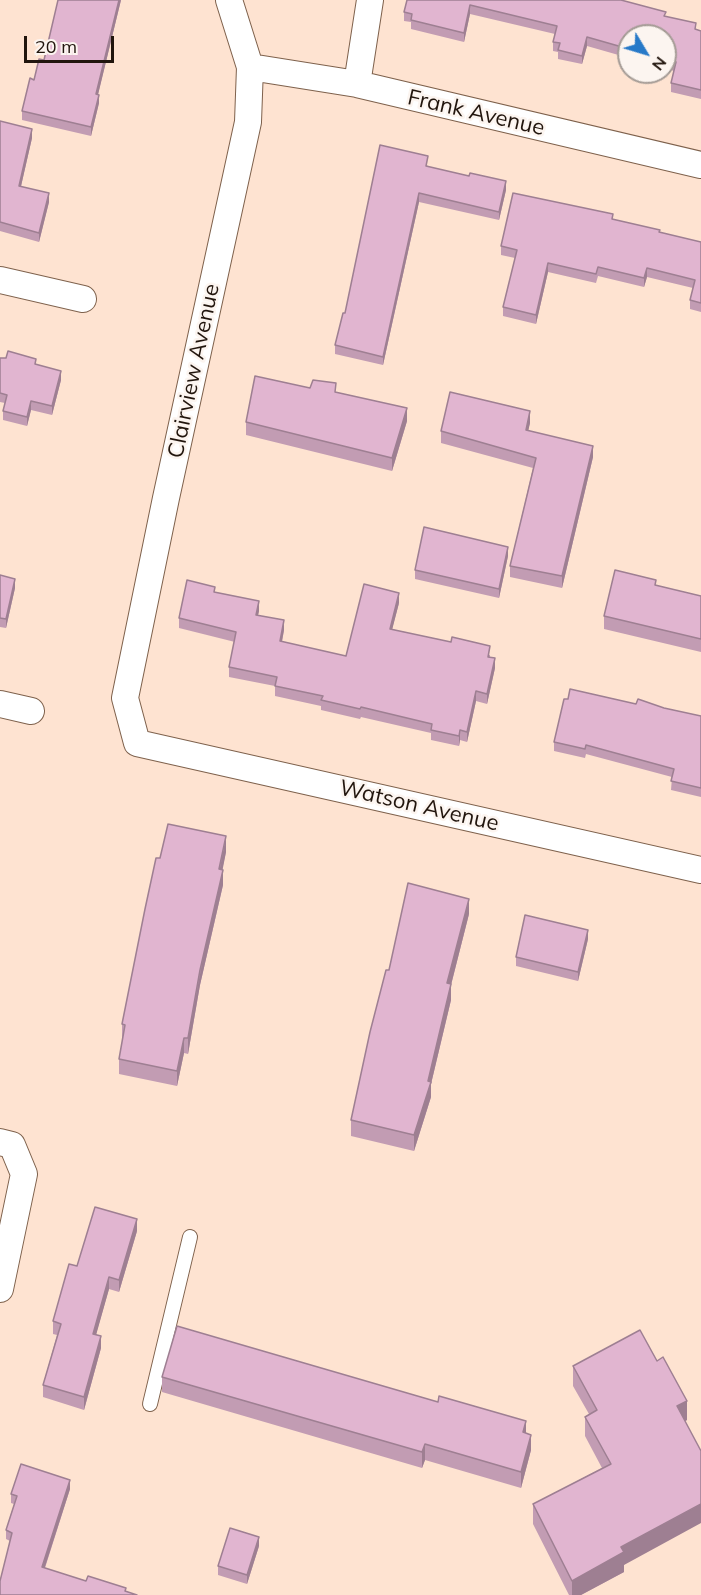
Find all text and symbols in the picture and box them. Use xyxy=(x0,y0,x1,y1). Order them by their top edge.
scale bar xyxy=(27,24,117,62)
north arrow xyxy=(617,24,677,84)
text: 20 m xyxy=(35,35,77,58)
text: N xyxy=(648,53,671,75)
street label: Frank Avenue xyxy=(405,84,547,142)
street label: Clairview Avenue xyxy=(163,281,225,461)
street label: Watson Avenue xyxy=(337,775,501,837)

